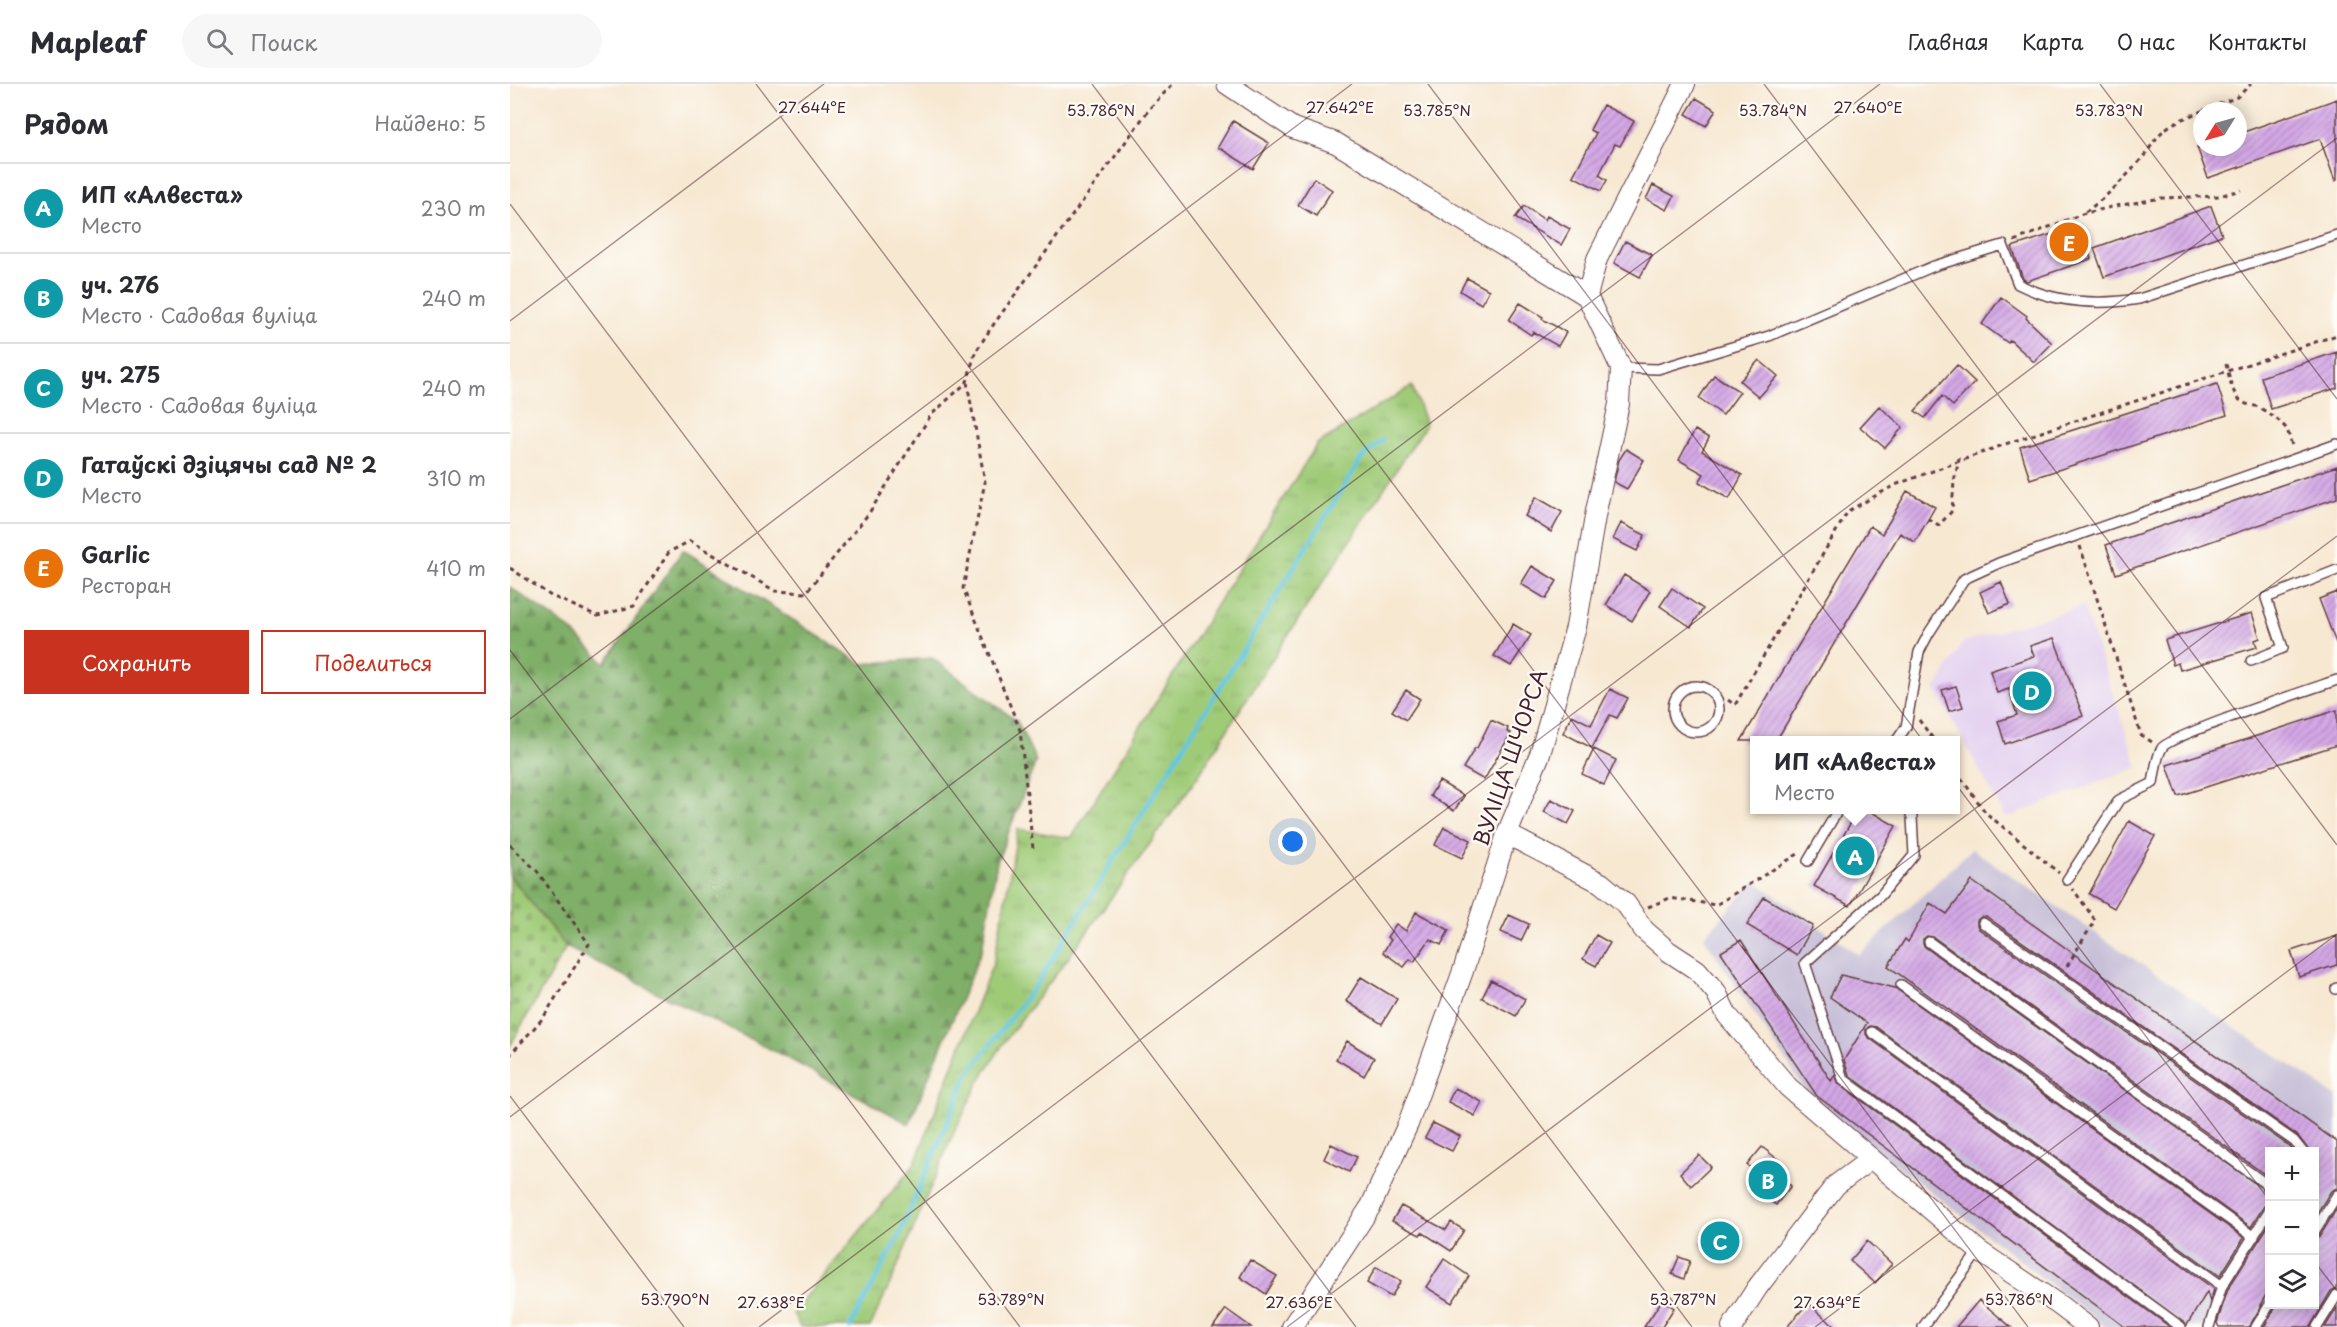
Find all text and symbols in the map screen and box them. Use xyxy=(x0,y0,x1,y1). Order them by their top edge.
search box xyxy=(182,14,602,68)
text: Mapleaf xyxy=(30,20,146,63)
icon: search xyxy=(203,25,236,58)
text: Поиск xyxy=(251,25,317,58)
text: Главная xyxy=(1908,25,1989,57)
text: Карта xyxy=(2022,25,2084,57)
text: О нас xyxy=(2117,25,2175,57)
text: Контакты xyxy=(2208,25,2307,57)
text: 27.644°E xyxy=(778,95,846,118)
text: 27.642°E xyxy=(1306,95,1374,118)
text: 27.640°E xyxy=(1833,95,1903,118)
text: 53.786°N xyxy=(1067,98,1135,121)
text: 53.785°N xyxy=(1403,98,1471,121)
text: 53.784°N xyxy=(1739,98,1807,121)
text: 53.783°N xyxy=(2075,98,2143,121)
north arrow xyxy=(2193,102,2247,156)
text: Рядом xyxy=(24,104,109,143)
text: Найдено: 5 xyxy=(375,108,486,138)
text: ИП «Алвеста» xyxy=(81,177,243,210)
text: A xyxy=(36,193,51,223)
text: 230 m xyxy=(421,193,486,223)
text: Место xyxy=(81,210,142,240)
pin: E xyxy=(2050,220,2088,264)
text: уч. 276 xyxy=(81,267,159,300)
text: B xyxy=(37,283,50,313)
text: 240 m xyxy=(421,283,486,313)
text: Место · Садовая вуліца xyxy=(81,300,317,330)
text: уч. 275 xyxy=(81,357,161,390)
text: C xyxy=(36,373,51,403)
text: 240 m xyxy=(421,373,486,403)
text: Место · Садовая вуліца xyxy=(81,390,317,420)
text: Гатаўскі дзіцячы сад № 2 xyxy=(81,447,377,480)
text: D xyxy=(36,463,51,493)
text: 310 m xyxy=(426,463,486,493)
text: Место xyxy=(81,480,142,510)
text: Garlic xyxy=(81,537,150,570)
text: E xyxy=(37,553,50,583)
text: 410 m xyxy=(426,553,486,583)
text: Ресторан xyxy=(81,570,172,600)
button: Сохранить xyxy=(24,630,249,694)
button: Поделиться xyxy=(261,630,486,694)
street label: ВУЛІЦА ШЧОРСА xyxy=(1464,664,1554,850)
pin: D xyxy=(2012,668,2051,714)
popup xyxy=(1750,736,1960,814)
text: ИП «Алвеста» xyxy=(1774,744,1936,777)
text: Место xyxy=(1774,777,1835,807)
your location xyxy=(1278,827,1307,856)
pin: A xyxy=(1836,834,1874,878)
map controls xyxy=(2265,1147,2319,1309)
button: + xyxy=(2265,1147,2319,1201)
pin: B xyxy=(1748,1158,1788,1202)
button: − xyxy=(2265,1201,2319,1255)
pin: C xyxy=(1700,1218,1740,1264)
button: layers xyxy=(2265,1255,2319,1309)
text: 53.790°N xyxy=(640,1287,710,1310)
text: 53.789°N xyxy=(977,1287,1045,1310)
text: 53.787°N xyxy=(1650,1287,1716,1310)
text: 53.786°N xyxy=(1985,1287,2053,1310)
text: 27.638°E xyxy=(737,1290,805,1313)
text: 27.636°E xyxy=(1265,1290,1333,1313)
text: 27.634°E xyxy=(1793,1290,1861,1313)

